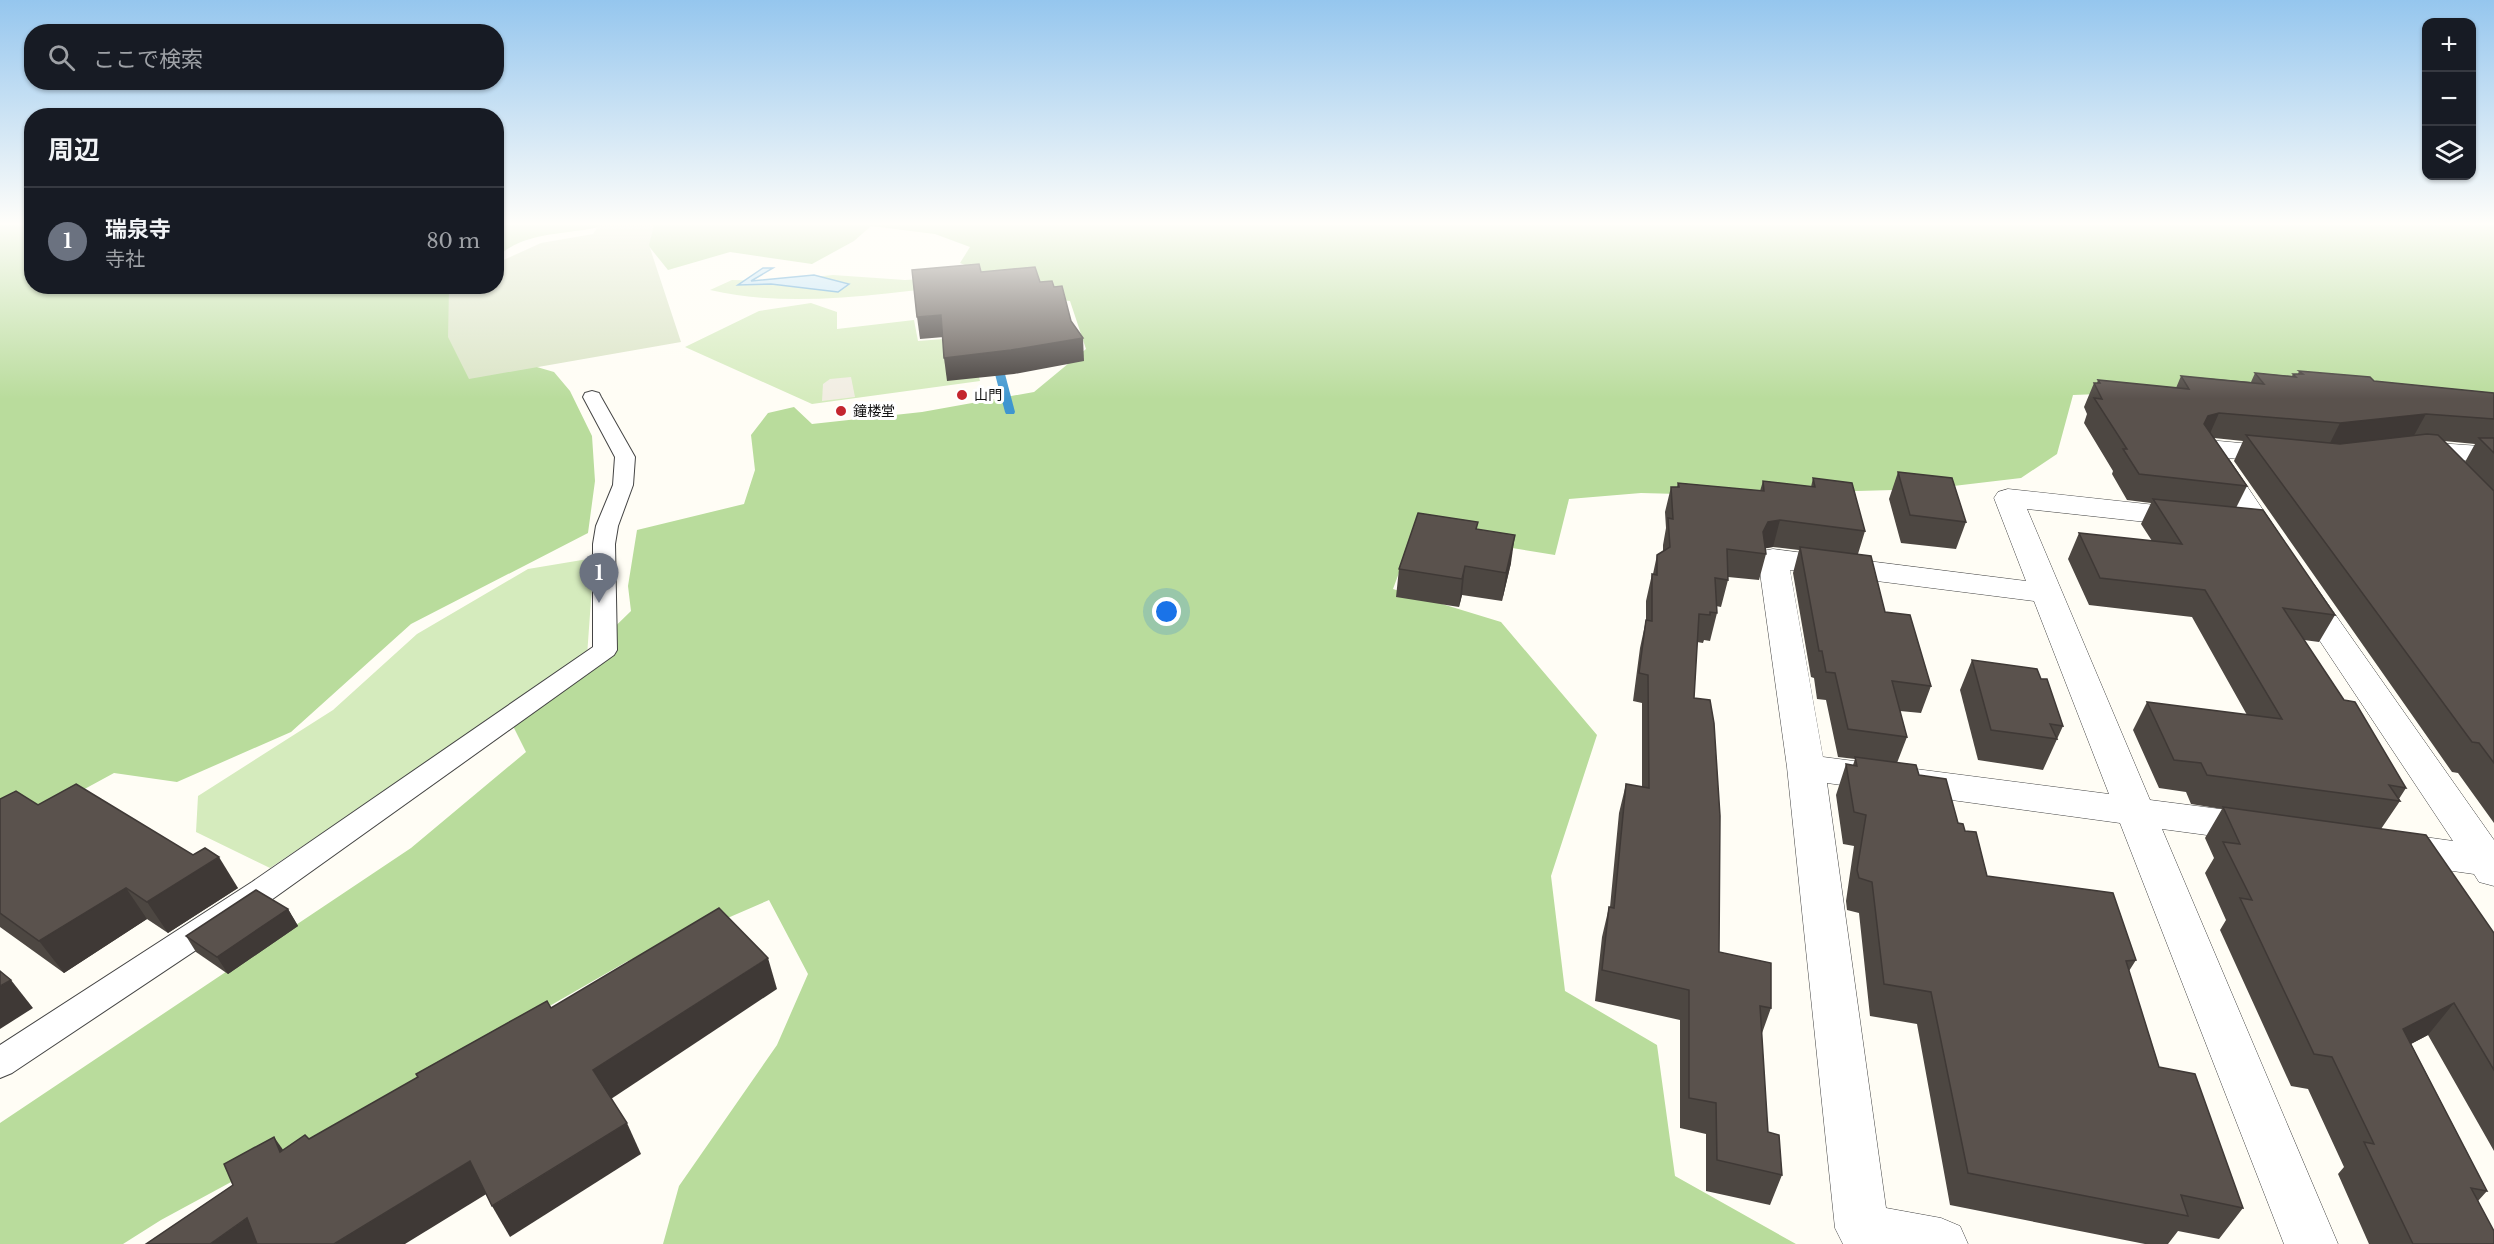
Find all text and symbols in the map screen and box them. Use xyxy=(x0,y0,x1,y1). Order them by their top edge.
map controls xyxy=(2422,18,2476,180)
button: + xyxy=(2422,18,2476,72)
search box xyxy=(24,24,504,90)
icon: search xyxy=(45,41,78,74)
text: ここで検索 xyxy=(93,46,203,73)
button: − xyxy=(2422,72,2476,126)
button: layers xyxy=(2422,126,2476,180)
text: 周辺 xyxy=(48,134,100,166)
text: 瑞泉寺 xyxy=(105,216,171,243)
text: 1 xyxy=(63,229,72,253)
text: 80 m xyxy=(426,229,480,253)
text: 寺社 xyxy=(105,247,145,271)
place label: 山門 xyxy=(974,386,1002,404)
marker: 山門 xyxy=(955,388,969,402)
place label: 鐘楼堂 xyxy=(853,402,895,420)
marker: 鐘楼堂 xyxy=(834,404,848,418)
pin: 1 xyxy=(580,554,618,603)
your location xyxy=(1152,597,1181,626)

